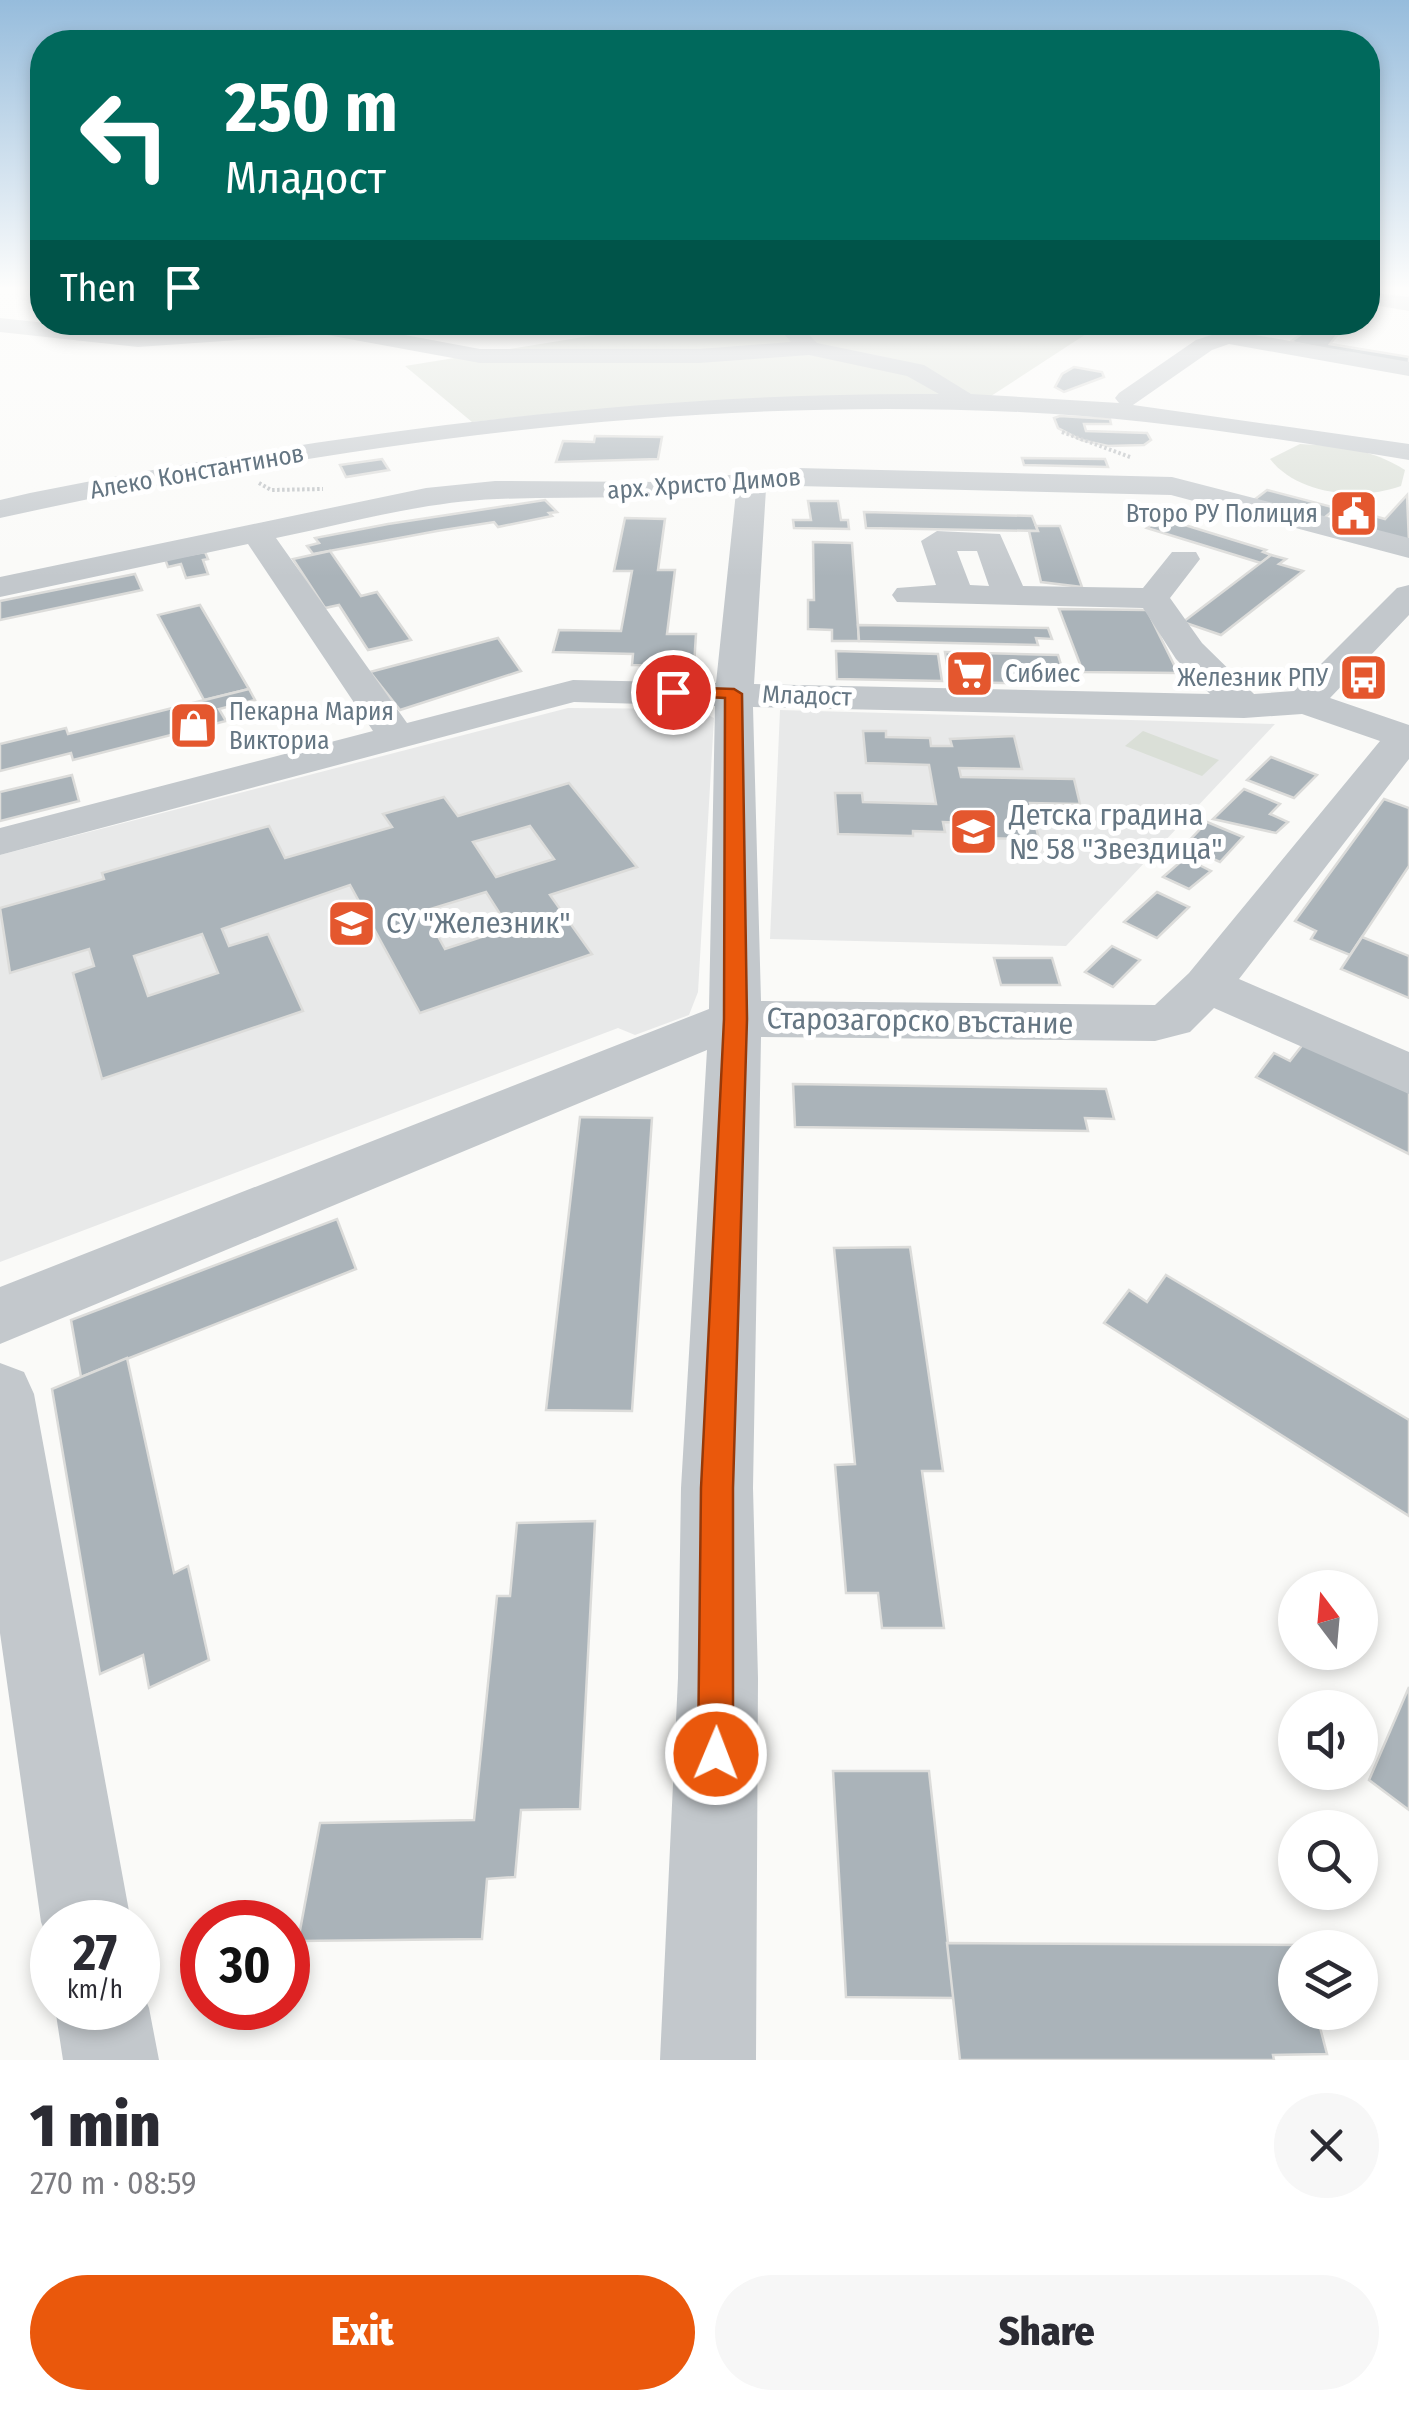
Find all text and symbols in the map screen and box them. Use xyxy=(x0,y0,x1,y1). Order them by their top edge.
text: 250 m xyxy=(225,66,398,150)
icon: left xyxy=(60,70,190,200)
text: Младост xyxy=(225,151,386,205)
icon: arrive xyxy=(156,260,211,315)
text: Then xyxy=(60,265,136,311)
street label: Алеко Константинов xyxy=(88,438,306,506)
street label: арх. Христо Димов xyxy=(606,462,802,506)
public building icon: Второ РУ Полиция xyxy=(1327,488,1379,540)
place label: Второ РУ Полиция xyxy=(1126,499,1318,529)
supermarket icon: Сибиес xyxy=(944,648,996,700)
pin xyxy=(631,650,716,735)
bus stop icon: Железник РПУ xyxy=(1337,652,1389,704)
place label: Сибиес xyxy=(1005,659,1081,689)
place label: Железник РПУ xyxy=(1177,663,1329,693)
icon: arrive xyxy=(646,665,701,720)
street label: Младост xyxy=(762,679,853,713)
place label: Пекарна Мария Викториа xyxy=(229,697,394,756)
shop icon: Пекарна Мария Викториа xyxy=(168,700,220,752)
place label: Детска градина № 58 "Звездица" xyxy=(1008,797,1223,867)
school or university icon: Детска градина № 58 "Звездица" xyxy=(948,806,1000,858)
school or university icon: СУ "Железник" xyxy=(325,897,377,949)
place label: СУ "Железник" xyxy=(386,905,571,941)
street label: Старозагорско въстание xyxy=(766,1000,1074,1042)
north arrow xyxy=(1278,1570,1378,1670)
map controls xyxy=(1278,1570,1378,2030)
button: sound xyxy=(1278,1690,1378,1790)
position arrow xyxy=(664,1702,768,1806)
button: search xyxy=(1278,1810,1378,1910)
speed limit sign: 30 xyxy=(180,1900,310,2030)
text: 27 xyxy=(73,1923,117,1983)
button: layers xyxy=(1278,1930,1378,2030)
text: km/h xyxy=(67,1975,123,2005)
text: 1 min xyxy=(30,2090,161,2162)
button: close xyxy=(1274,2093,1379,2198)
text: 270 m · 08:59 xyxy=(30,2164,196,2202)
button: Exit xyxy=(30,2275,695,2390)
button: Share xyxy=(715,2275,1379,2390)

